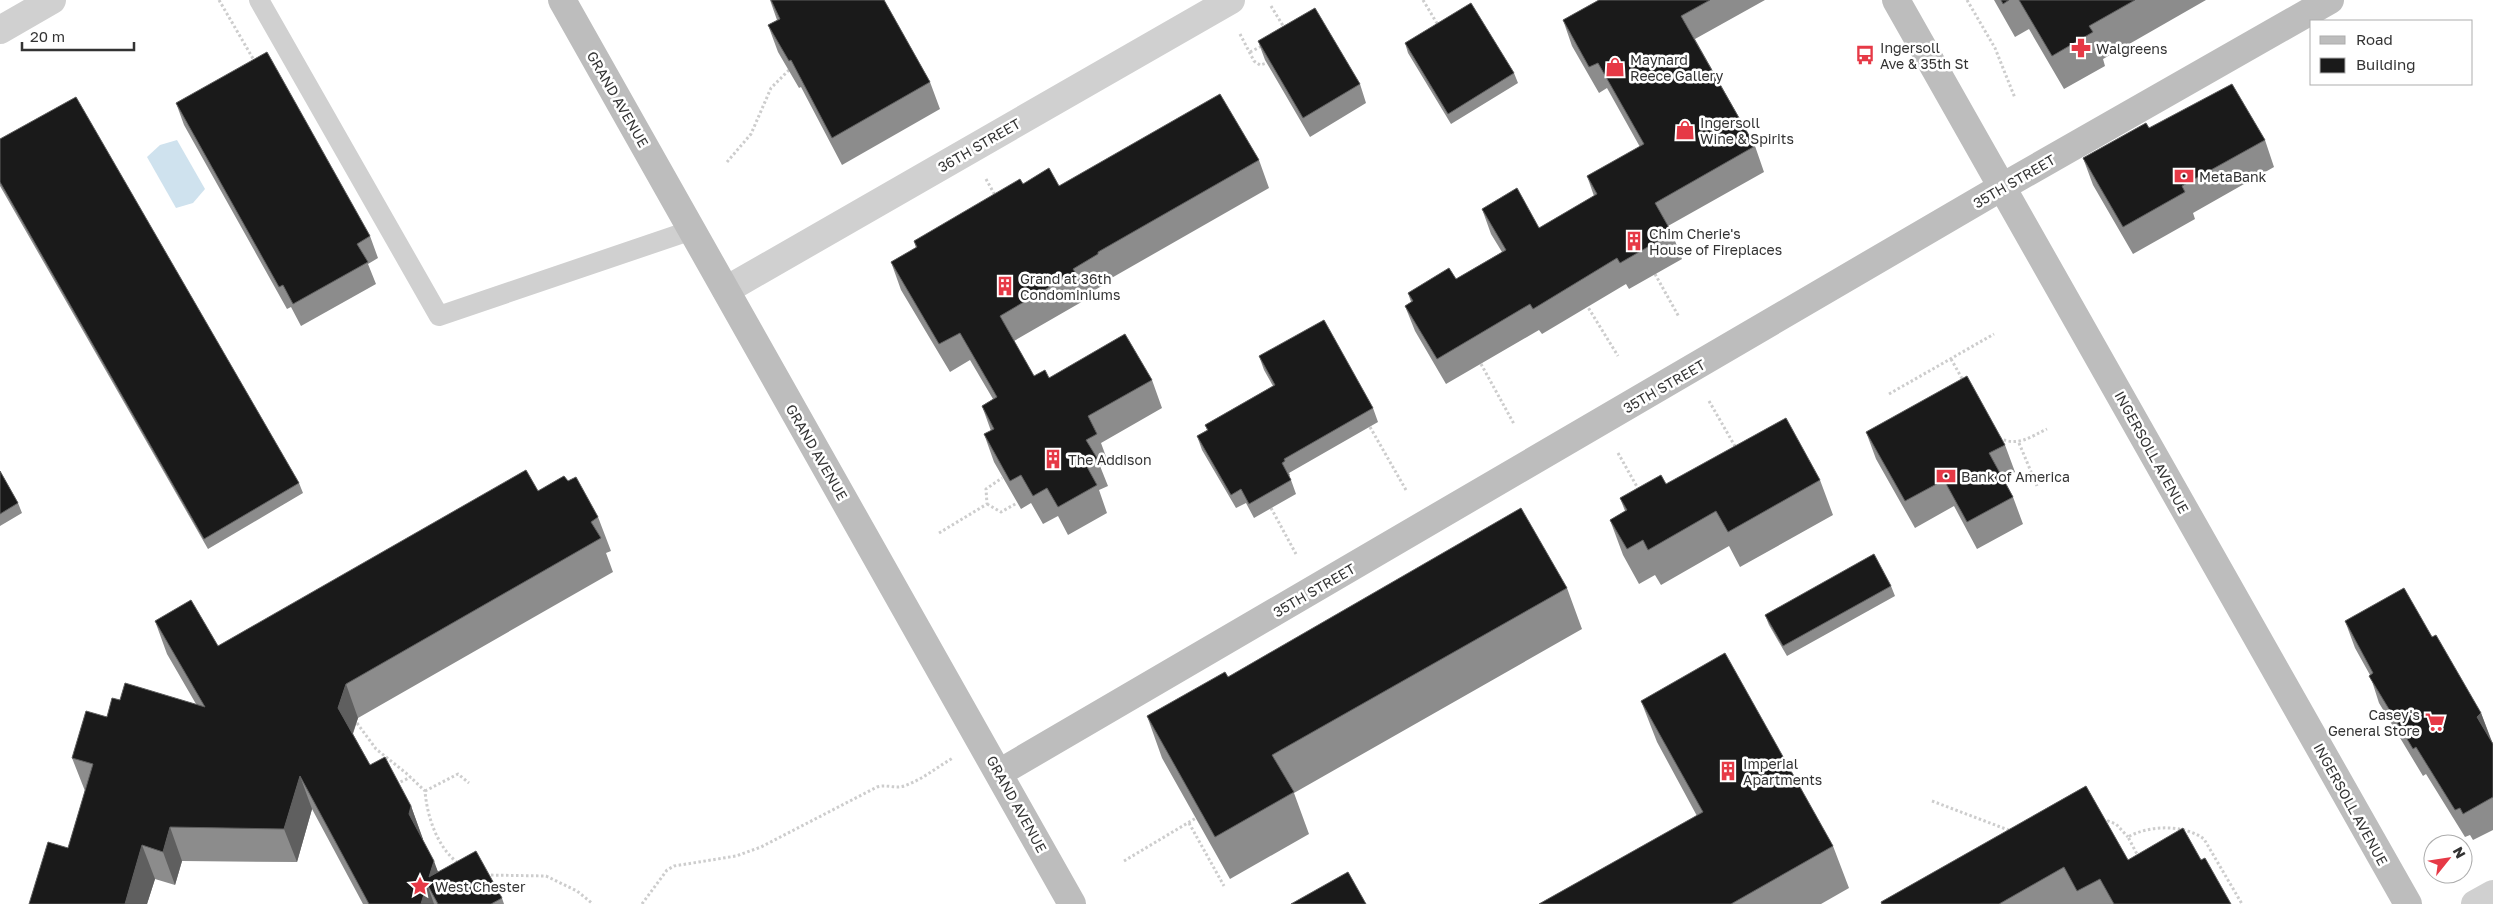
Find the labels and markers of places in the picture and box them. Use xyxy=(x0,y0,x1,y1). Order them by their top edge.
pharmacy icon: Walgreens xyxy=(2070,37,2092,59)
place label: Ingersoll Ave & 35th St xyxy=(1880,39,1969,72)
place label: Walgreens xyxy=(2096,40,2167,57)
bus stop icon: Ingersoll Ave & 35th St xyxy=(1854,44,1876,66)
place label: Maynard Reece Gallery xyxy=(1630,51,1723,84)
shop icon: Maynard Reece Gallery xyxy=(1604,56,1626,78)
place label: Ingersoll Wine & Spirits xyxy=(1700,114,1794,147)
shop icon: Ingersoll Wine & Spirits xyxy=(1674,119,1696,141)
bank icon: MetaBank xyxy=(2173,165,2195,187)
place label: MetaBank xyxy=(2199,168,2267,185)
place label: Chim Cherie's House of Fireplaces xyxy=(1649,225,1782,258)
building icon: Chim Cherie's House of Fireplaces xyxy=(1623,230,1645,252)
place label: Grand at 36th Condominiums xyxy=(1020,270,1120,303)
building icon: Grand at 36th Condominiums xyxy=(994,275,1016,297)
building icon: The Addison xyxy=(1042,448,1064,470)
place label: The Addison xyxy=(1068,451,1152,468)
bank icon: Bank of America xyxy=(1935,465,1957,487)
place label: Bank of America xyxy=(1961,468,2070,485)
place label: Casey's General Store xyxy=(2328,706,2420,739)
supermarket icon: Casey's General Store xyxy=(2424,711,2446,733)
place label: Imperial Apartments xyxy=(1743,755,1822,788)
building icon: Imperial Apartments xyxy=(1717,760,1739,782)
place icon: West Chester xyxy=(409,875,431,897)
place label: West Chester xyxy=(435,878,526,895)

